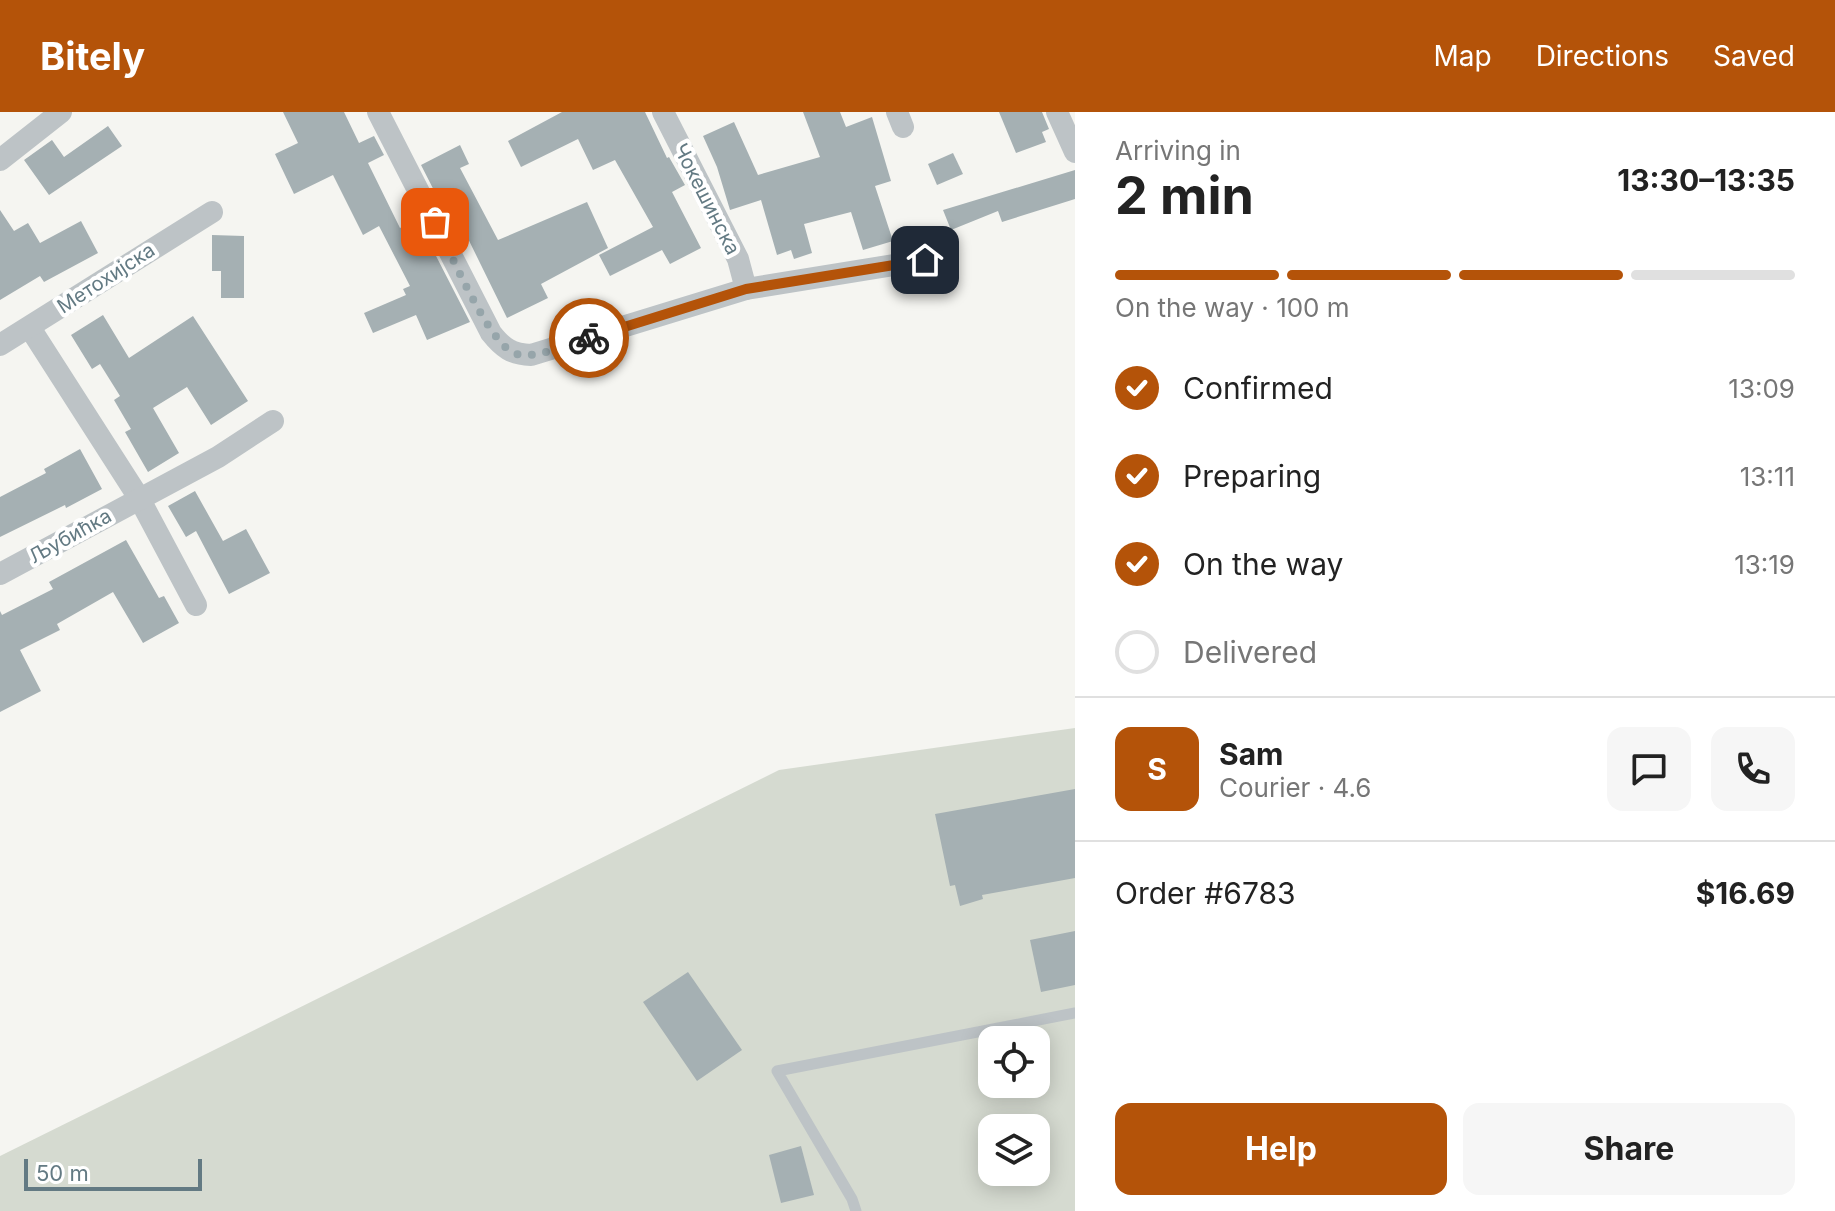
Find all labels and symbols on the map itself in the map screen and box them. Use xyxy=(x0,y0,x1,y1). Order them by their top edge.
street label: Чокешинска xyxy=(669,139,745,259)
pin xyxy=(401,188,469,256)
pin xyxy=(891,226,959,294)
street label: Метохијска xyxy=(53,238,159,318)
courier xyxy=(549,298,629,378)
street label: Љубићка xyxy=(25,504,115,568)
scale bar xyxy=(24,1155,202,1191)

